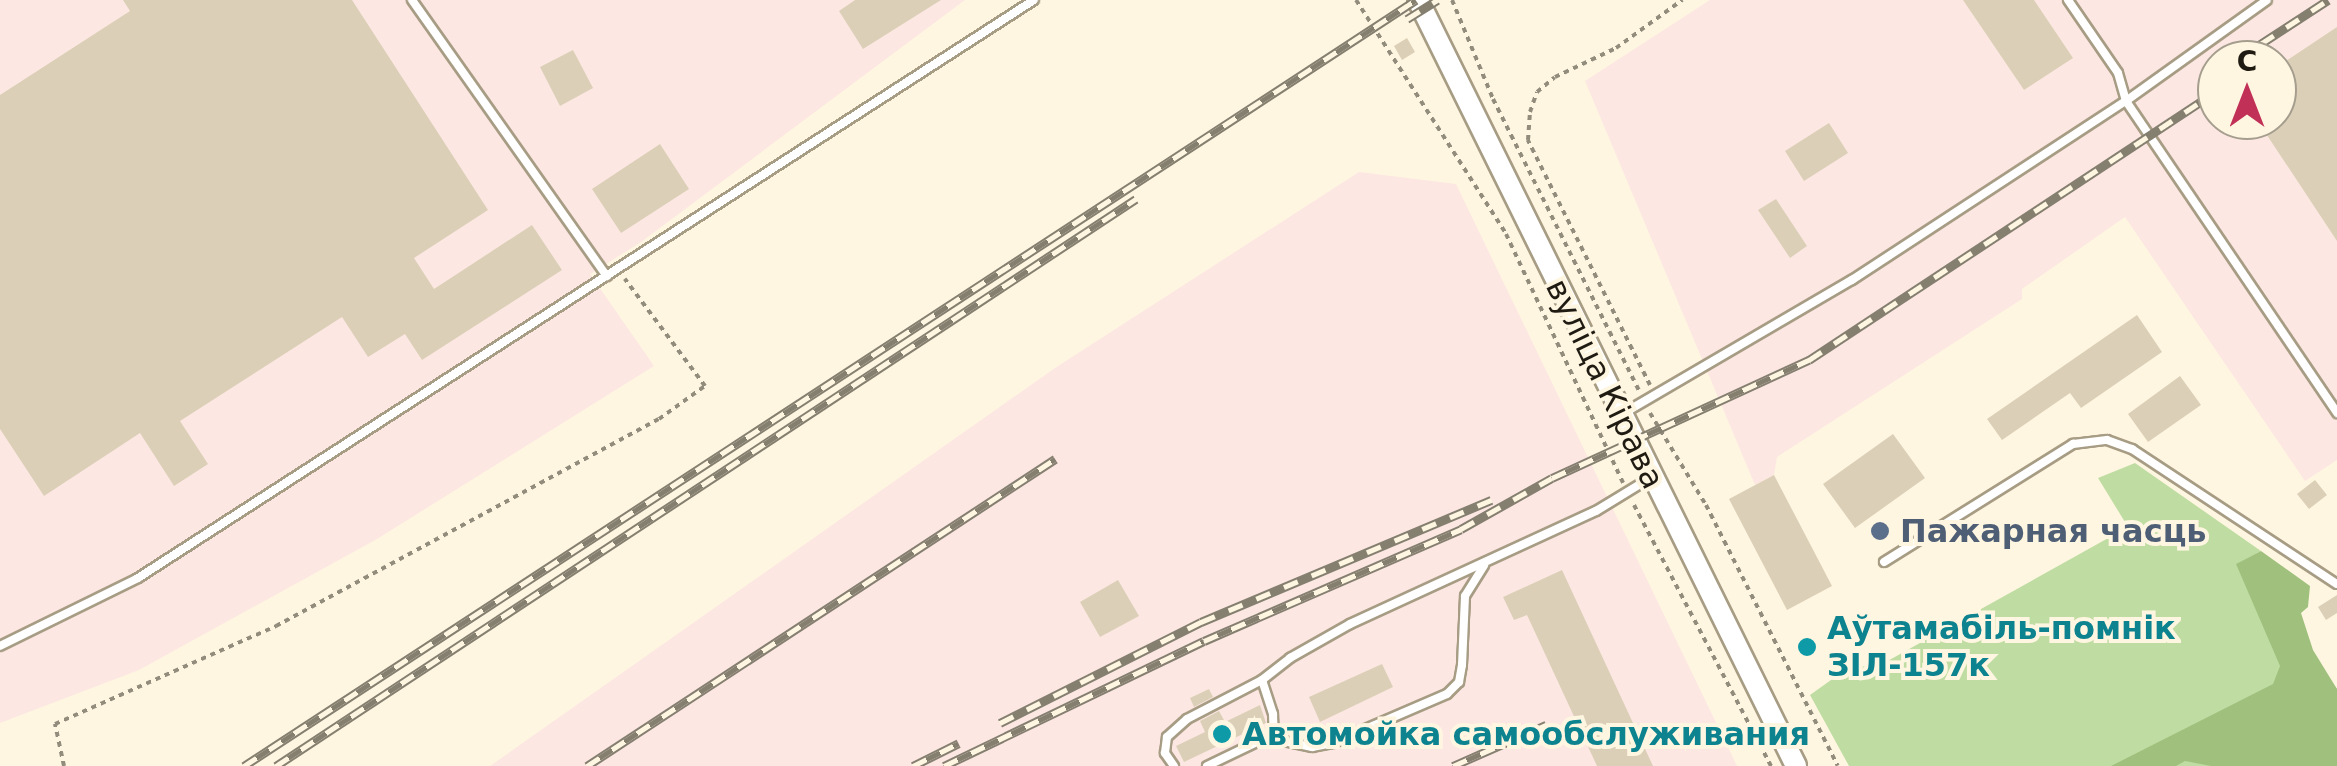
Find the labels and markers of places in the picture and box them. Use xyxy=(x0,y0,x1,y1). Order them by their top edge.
place label: Пажарная часць xyxy=(1900,512,2207,550)
marker: Пажарная часць xyxy=(1869,520,1891,542)
place label: Аўтамабіль-помнік ЗІЛ-157к xyxy=(1827,610,2176,685)
marker: Аўтамабіль-помнік ЗІЛ-157к xyxy=(1796,636,1818,658)
place label: Автомойка самообслуживания xyxy=(1242,715,1810,753)
marker: Автомойка самообслуживания xyxy=(1211,723,1233,745)

